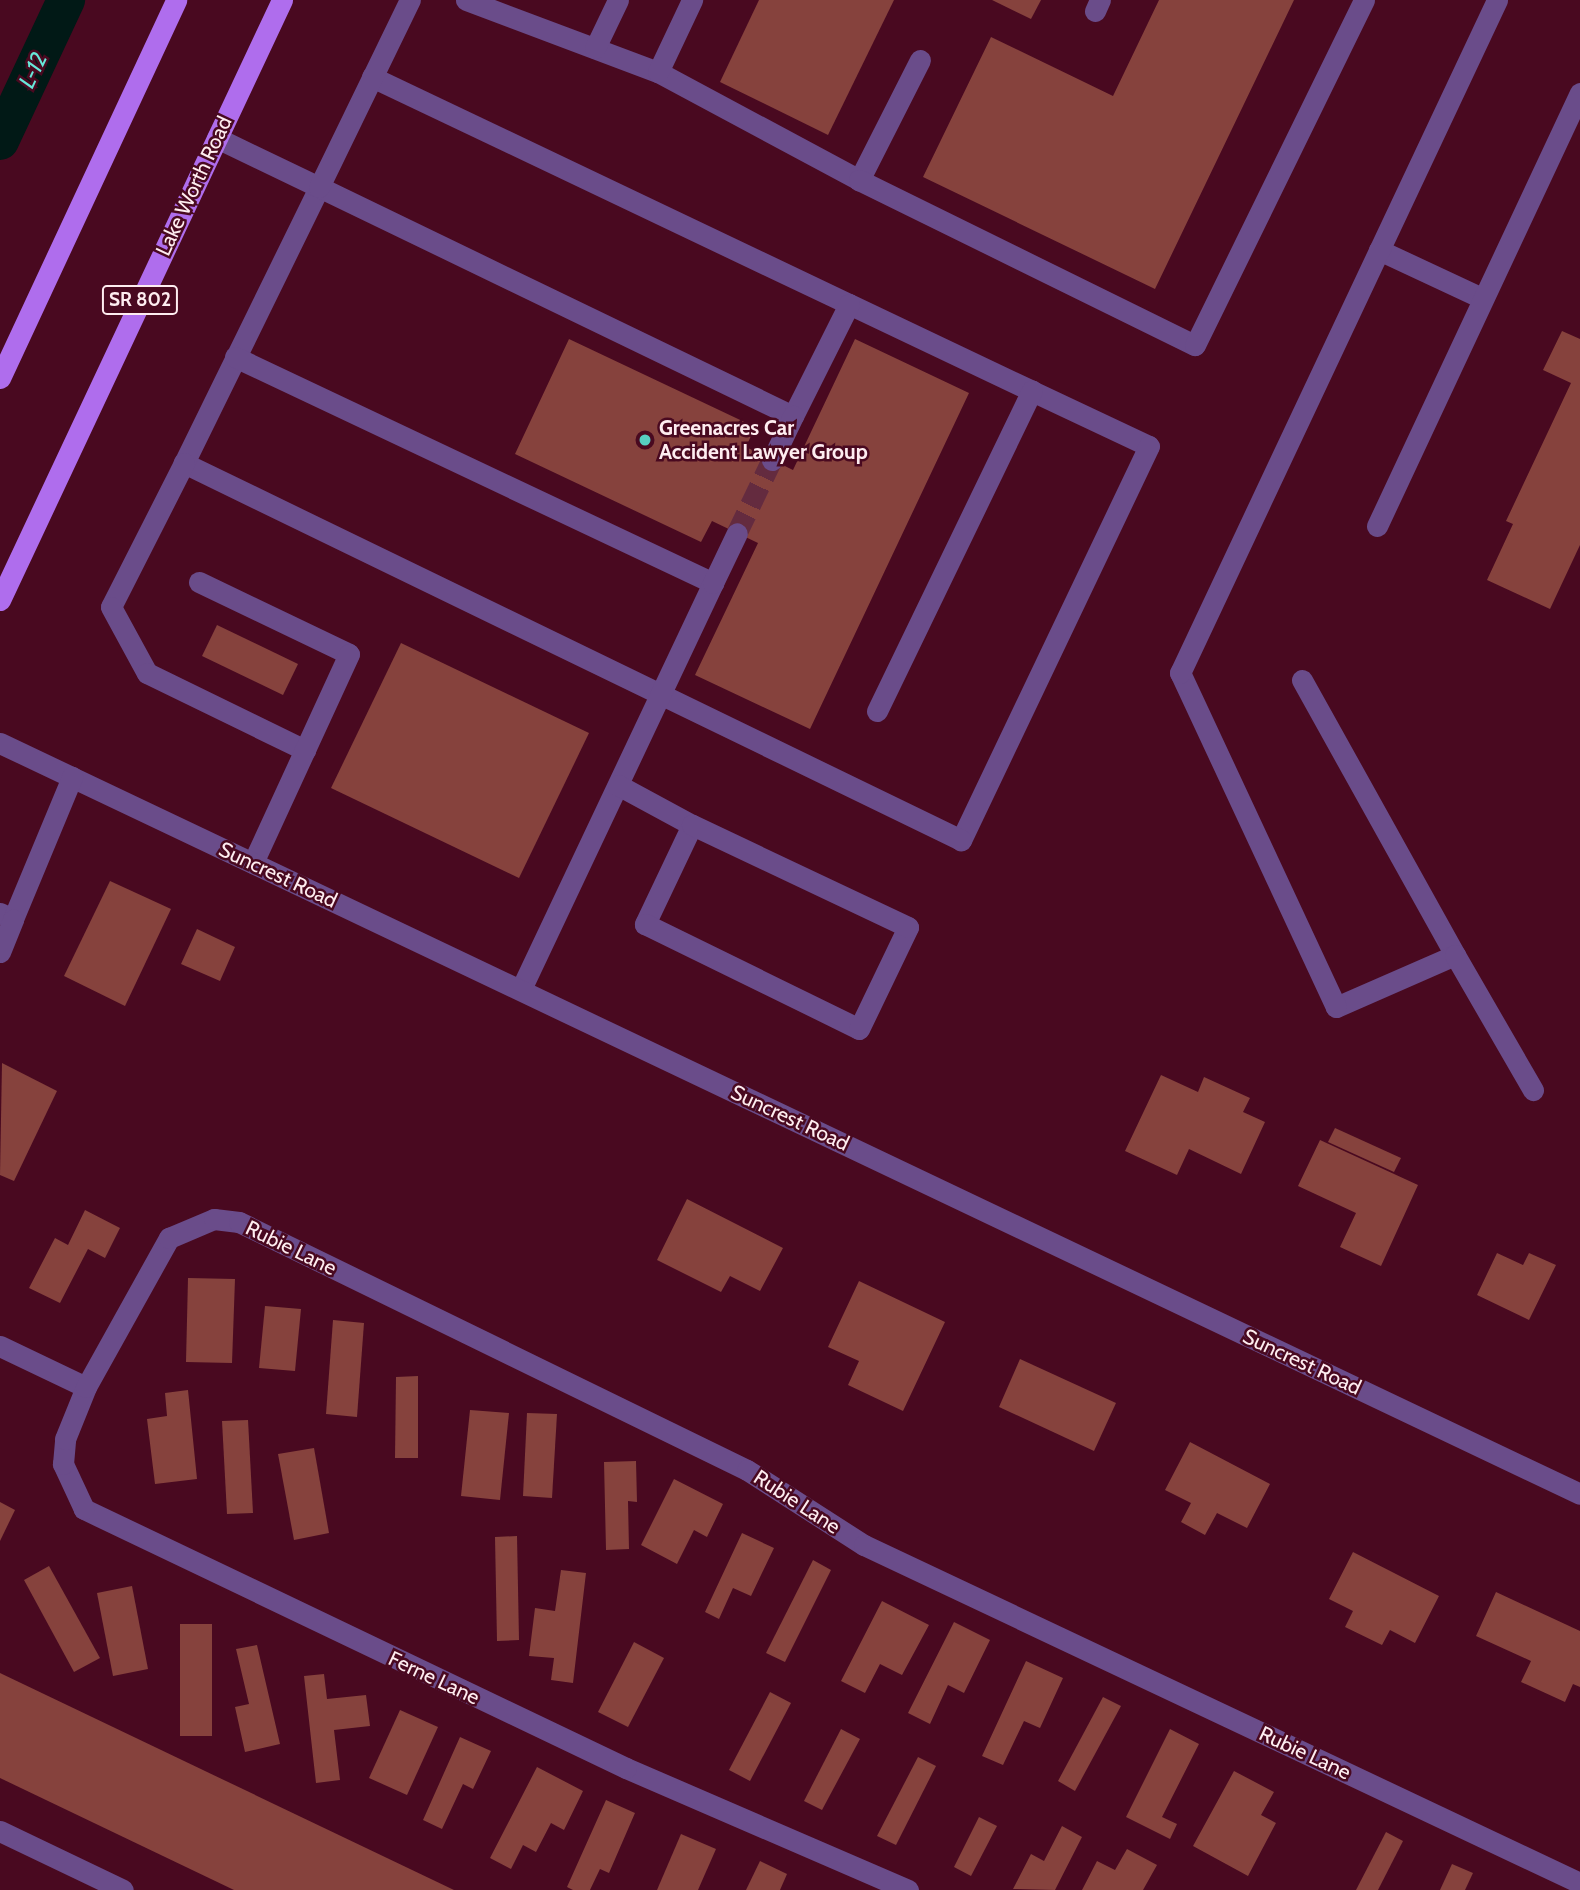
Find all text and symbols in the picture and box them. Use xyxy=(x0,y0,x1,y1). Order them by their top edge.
water label: L-12 xyxy=(13,48,53,92)
street label: Lake Worth Road xyxy=(151,112,237,260)
road number: SR 802 xyxy=(102,284,178,316)
place label: Greenacres Car Accident Lawyer Group xyxy=(659,415,868,465)
marker: Greenacres Car Accident Lawyer Group xyxy=(637,432,653,448)
street label: Suncrest Road xyxy=(215,837,341,913)
street label: Suncrest Road xyxy=(727,1080,853,1156)
street label: Rubie Lane xyxy=(241,1215,341,1281)
street label: Suncrest Road xyxy=(1239,1324,1365,1400)
street label: Rubie Lane xyxy=(749,1465,845,1539)
street label: Ferne Lane xyxy=(384,1646,484,1710)
street label: Rubie Lane xyxy=(1255,1721,1355,1785)

